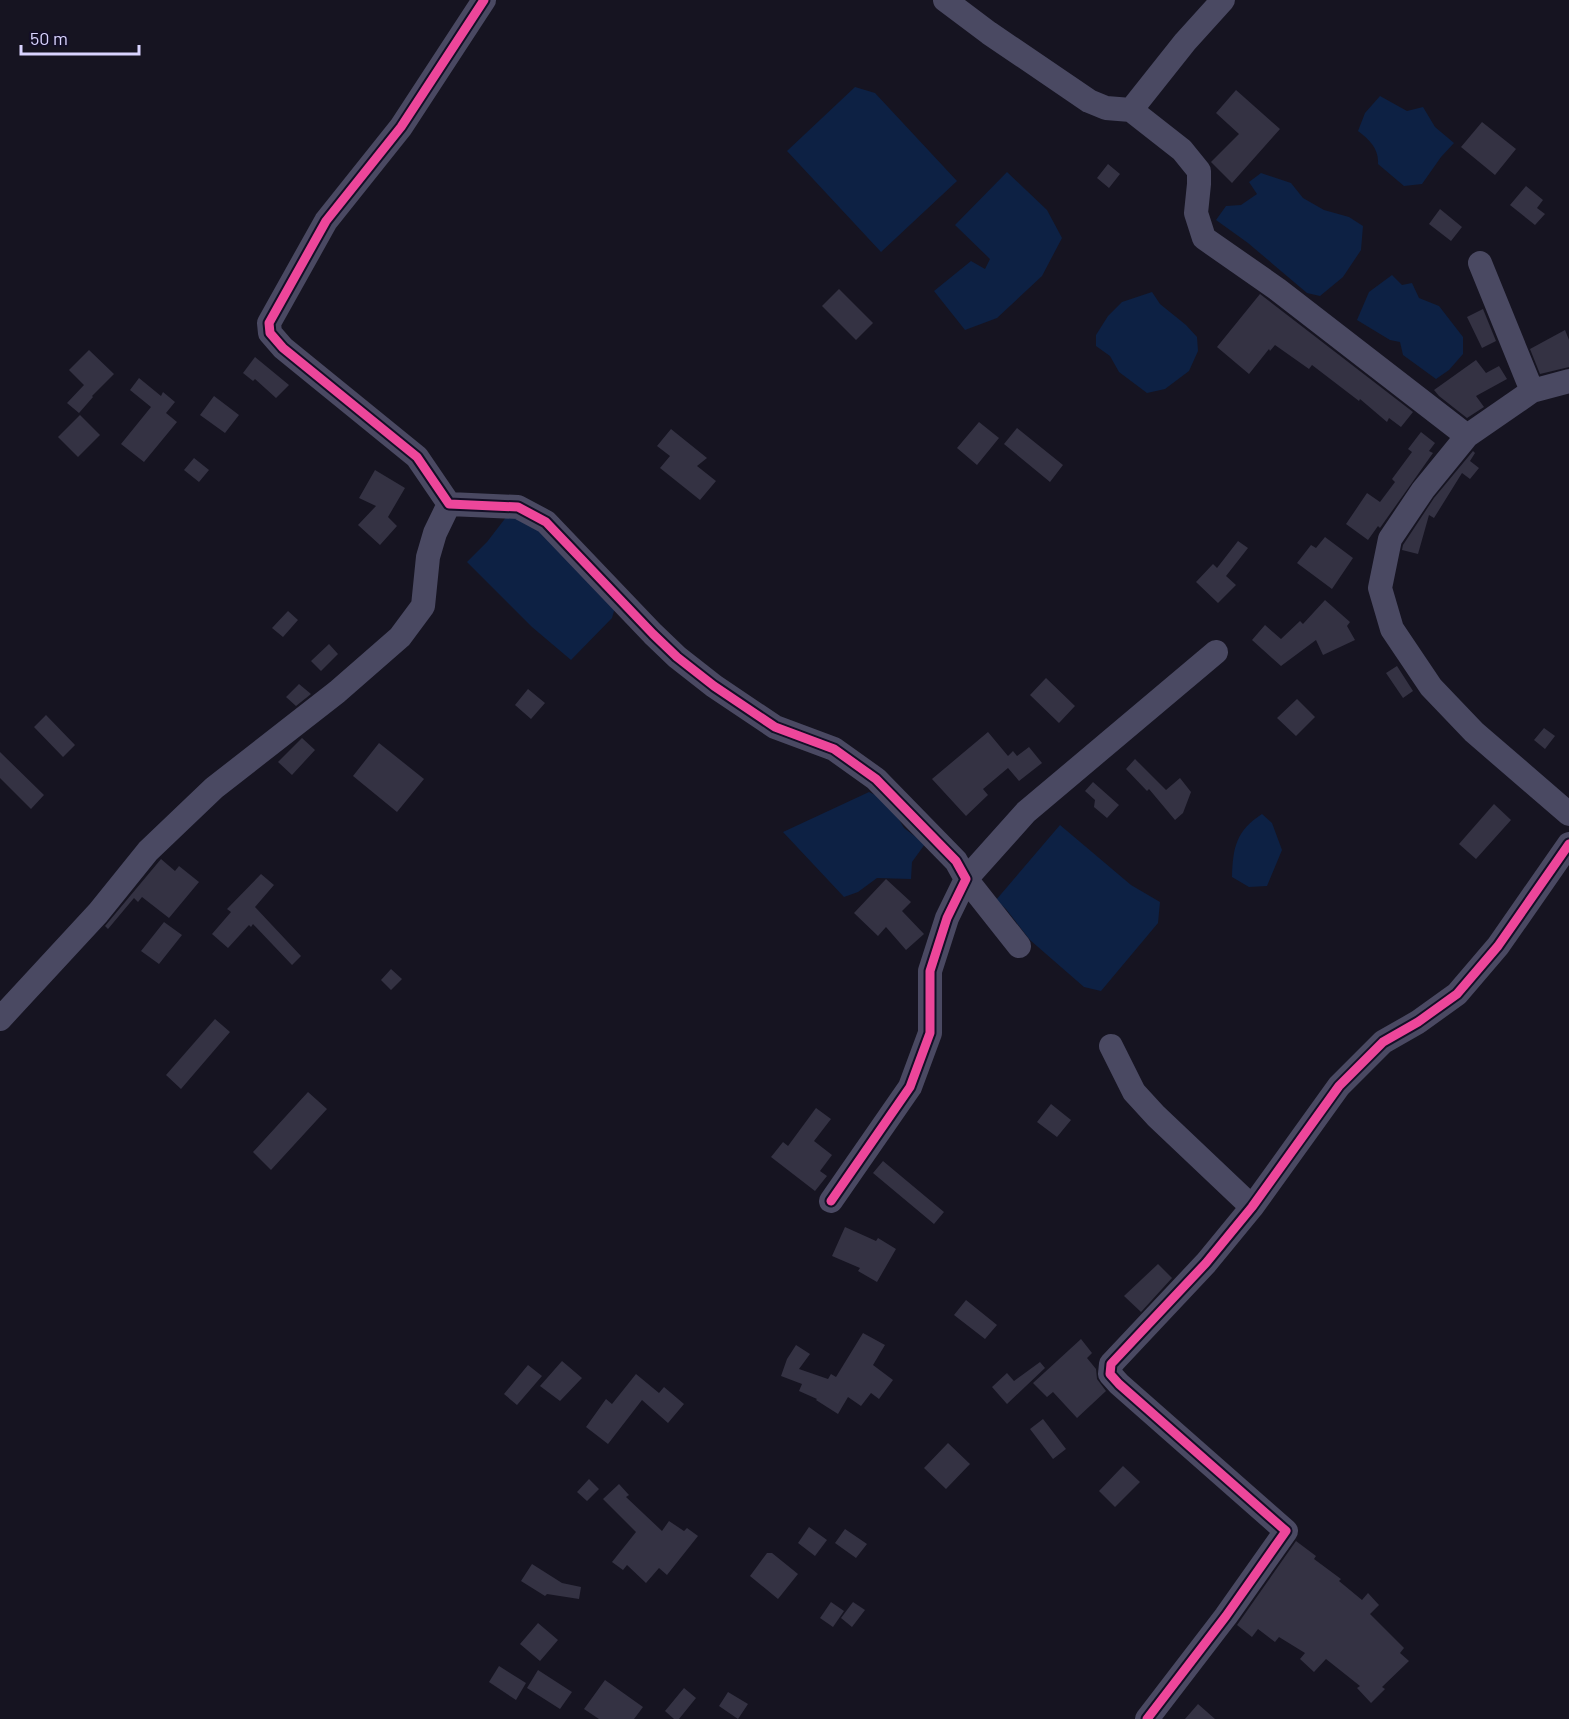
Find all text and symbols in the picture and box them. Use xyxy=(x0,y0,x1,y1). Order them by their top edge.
scale bar xyxy=(21,18,140,56)
text: 50 m xyxy=(30,27,68,49)

